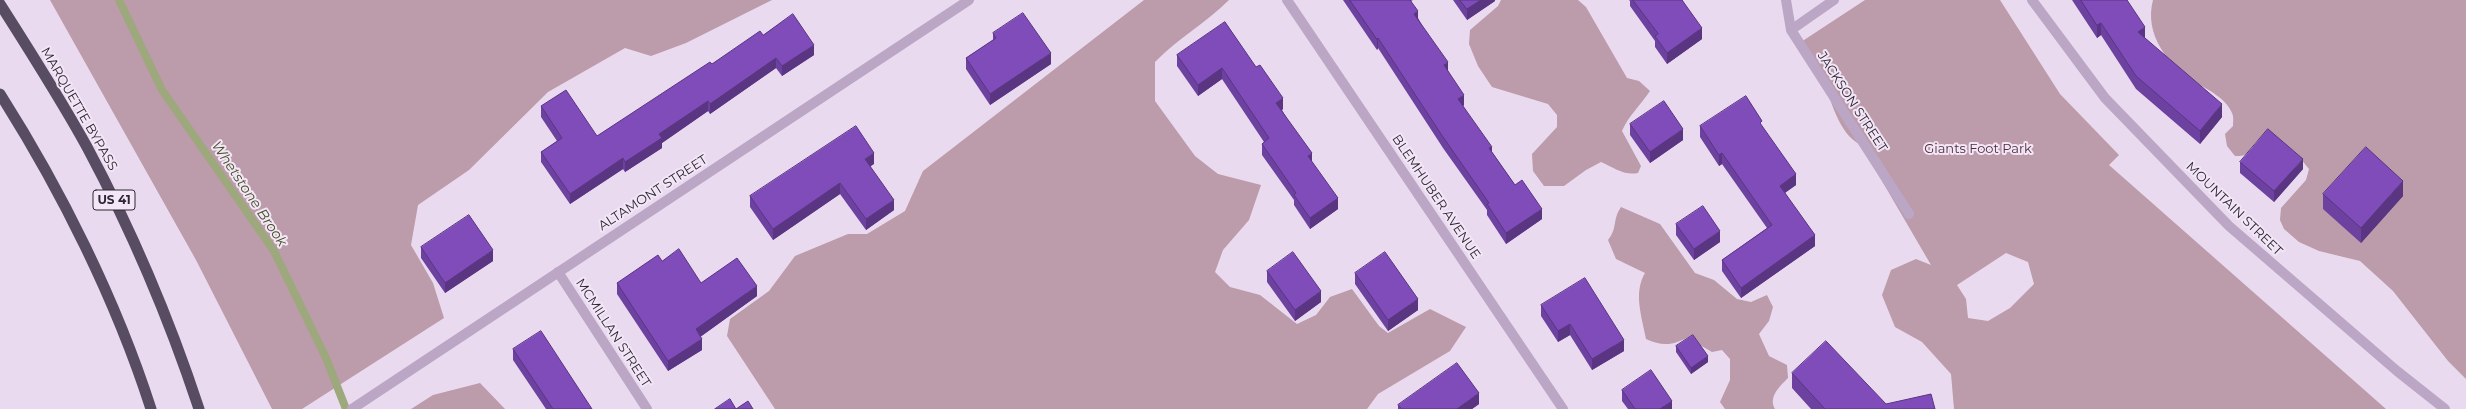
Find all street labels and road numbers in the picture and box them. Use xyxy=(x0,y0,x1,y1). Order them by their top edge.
street label: MARQUETTE BYPASS xyxy=(37,45,121,173)
street label: JACKSON STREET xyxy=(1814,49,1890,155)
street label: BLEMHUBER AVENUE xyxy=(1389,132,1483,262)
street label: ALTAMONT STREET xyxy=(596,152,710,234)
street label: MOUNTAIN STREET xyxy=(2183,159,2285,259)
road number: US 41 xyxy=(93,190,135,210)
street label: MCMILLAN STREET xyxy=(572,276,654,390)

